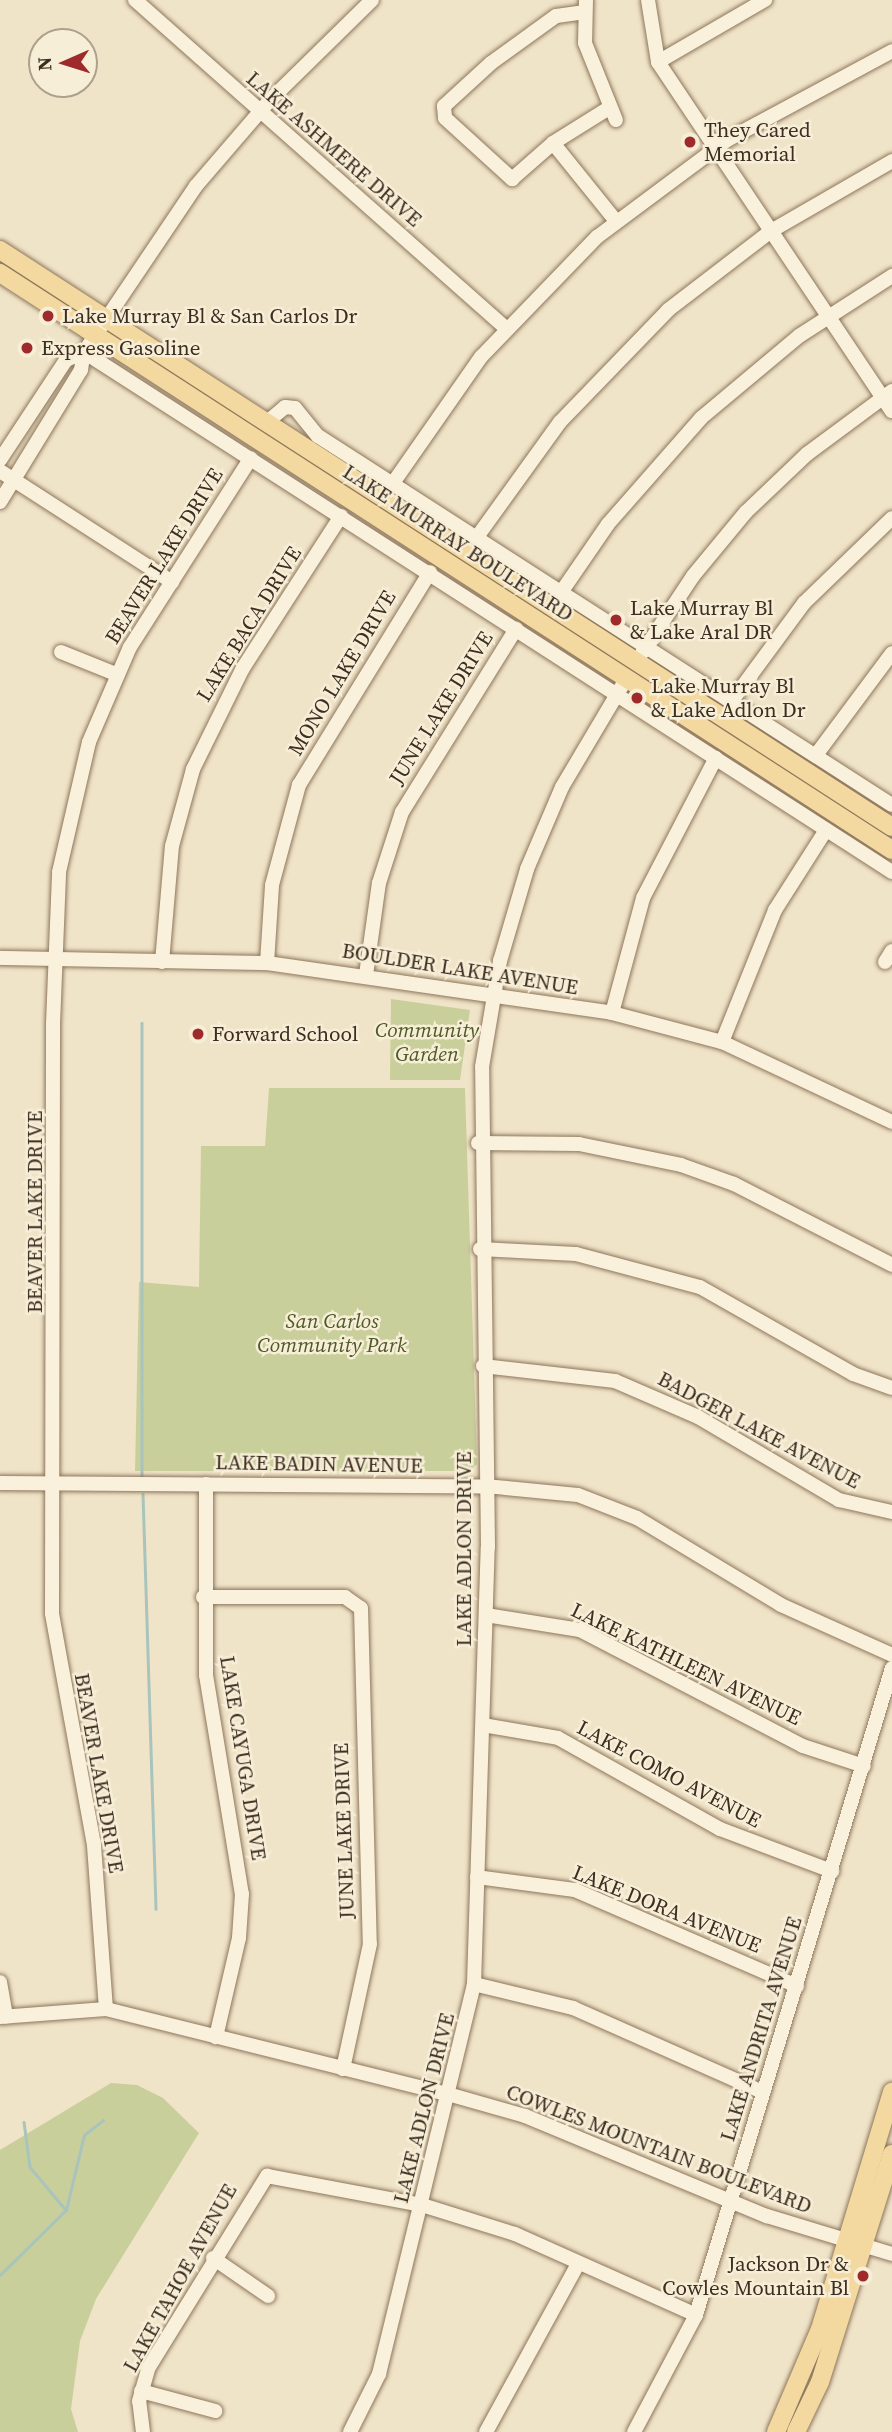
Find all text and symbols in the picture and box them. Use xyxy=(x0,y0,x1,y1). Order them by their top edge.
north arrow xyxy=(28,28,98,98)
text: N xyxy=(31,56,57,72)
street label: LAKE ASHMERE DRIVE xyxy=(241,66,427,232)
place label: They Cared Memorial xyxy=(704,117,811,167)
marker: They Cared Memorial xyxy=(682,134,698,150)
place label: Lake Murray Bl & San Carlos Dr xyxy=(62,303,357,329)
marker: Lake Murray Bl & San Carlos Dr xyxy=(40,308,56,324)
place label: Express Gasoline xyxy=(41,335,200,361)
marker: Express Gasoline xyxy=(19,340,35,356)
street label: LAKE MURRAY BOULEVARD xyxy=(338,459,578,627)
street label: BEAVER LAKE DRIVE xyxy=(100,463,228,649)
street label: LAKE BACA DRIVE xyxy=(191,542,307,706)
street label: MONO LAKE DRIVE xyxy=(283,586,401,760)
place label: Lake Murray Bl & Lake Aral DR xyxy=(630,595,774,645)
marker: Lake Murray Bl & Lake Aral DR xyxy=(608,612,624,628)
street label: JUNE LAKE DRIVE xyxy=(384,627,498,789)
place label: Lake Murray Bl & Lake Adlon Dr xyxy=(651,673,806,723)
marker: Lake Murray Bl & Lake Adlon Dr xyxy=(629,690,645,706)
street label: BOULDER LAKE AVENUE xyxy=(340,938,580,1000)
park label: Community Garden xyxy=(375,1017,479,1067)
place label: Forward School xyxy=(212,1021,358,1047)
marker: Forward School xyxy=(190,1026,206,1042)
street label: BEAVER LAKE DRIVE xyxy=(22,1111,48,1313)
park label: San Carlos Community Park xyxy=(257,1308,407,1358)
street label: BADGER LAKE AVENUE xyxy=(653,1366,865,1494)
street label: LAKE BADIN AVENUE xyxy=(215,1450,423,1478)
street label: LAKE ADLON DRIVE xyxy=(451,1451,477,1647)
street label: LAKE KATHLEEN AVENUE xyxy=(567,1597,805,1731)
street label: LAKE CAYUGA DRIVE xyxy=(214,1654,272,1862)
street label: BEAVER LAKE DRIVE xyxy=(69,1671,129,1875)
street label: LAKE COMO AVENUE xyxy=(573,1715,765,1833)
street label: JUNE LAKE DRIVE xyxy=(328,1743,360,1919)
street label: LAKE DORA AVENUE xyxy=(569,1860,765,1958)
street label: LAKE ANDRITA AVENUE xyxy=(715,1914,807,2144)
street label: LAKE ADLON DRIVE xyxy=(388,2010,460,2206)
street label: COWLES MOUNTAIN BOULEVARD xyxy=(503,2079,815,2219)
street label: LAKE TAHOE AVENUE xyxy=(118,2179,242,2377)
place label: Jackson Dr & Cowles Mountain Bl xyxy=(662,2251,849,2301)
marker: Jackson Dr & Cowles Mountain Bl xyxy=(855,2268,871,2284)

